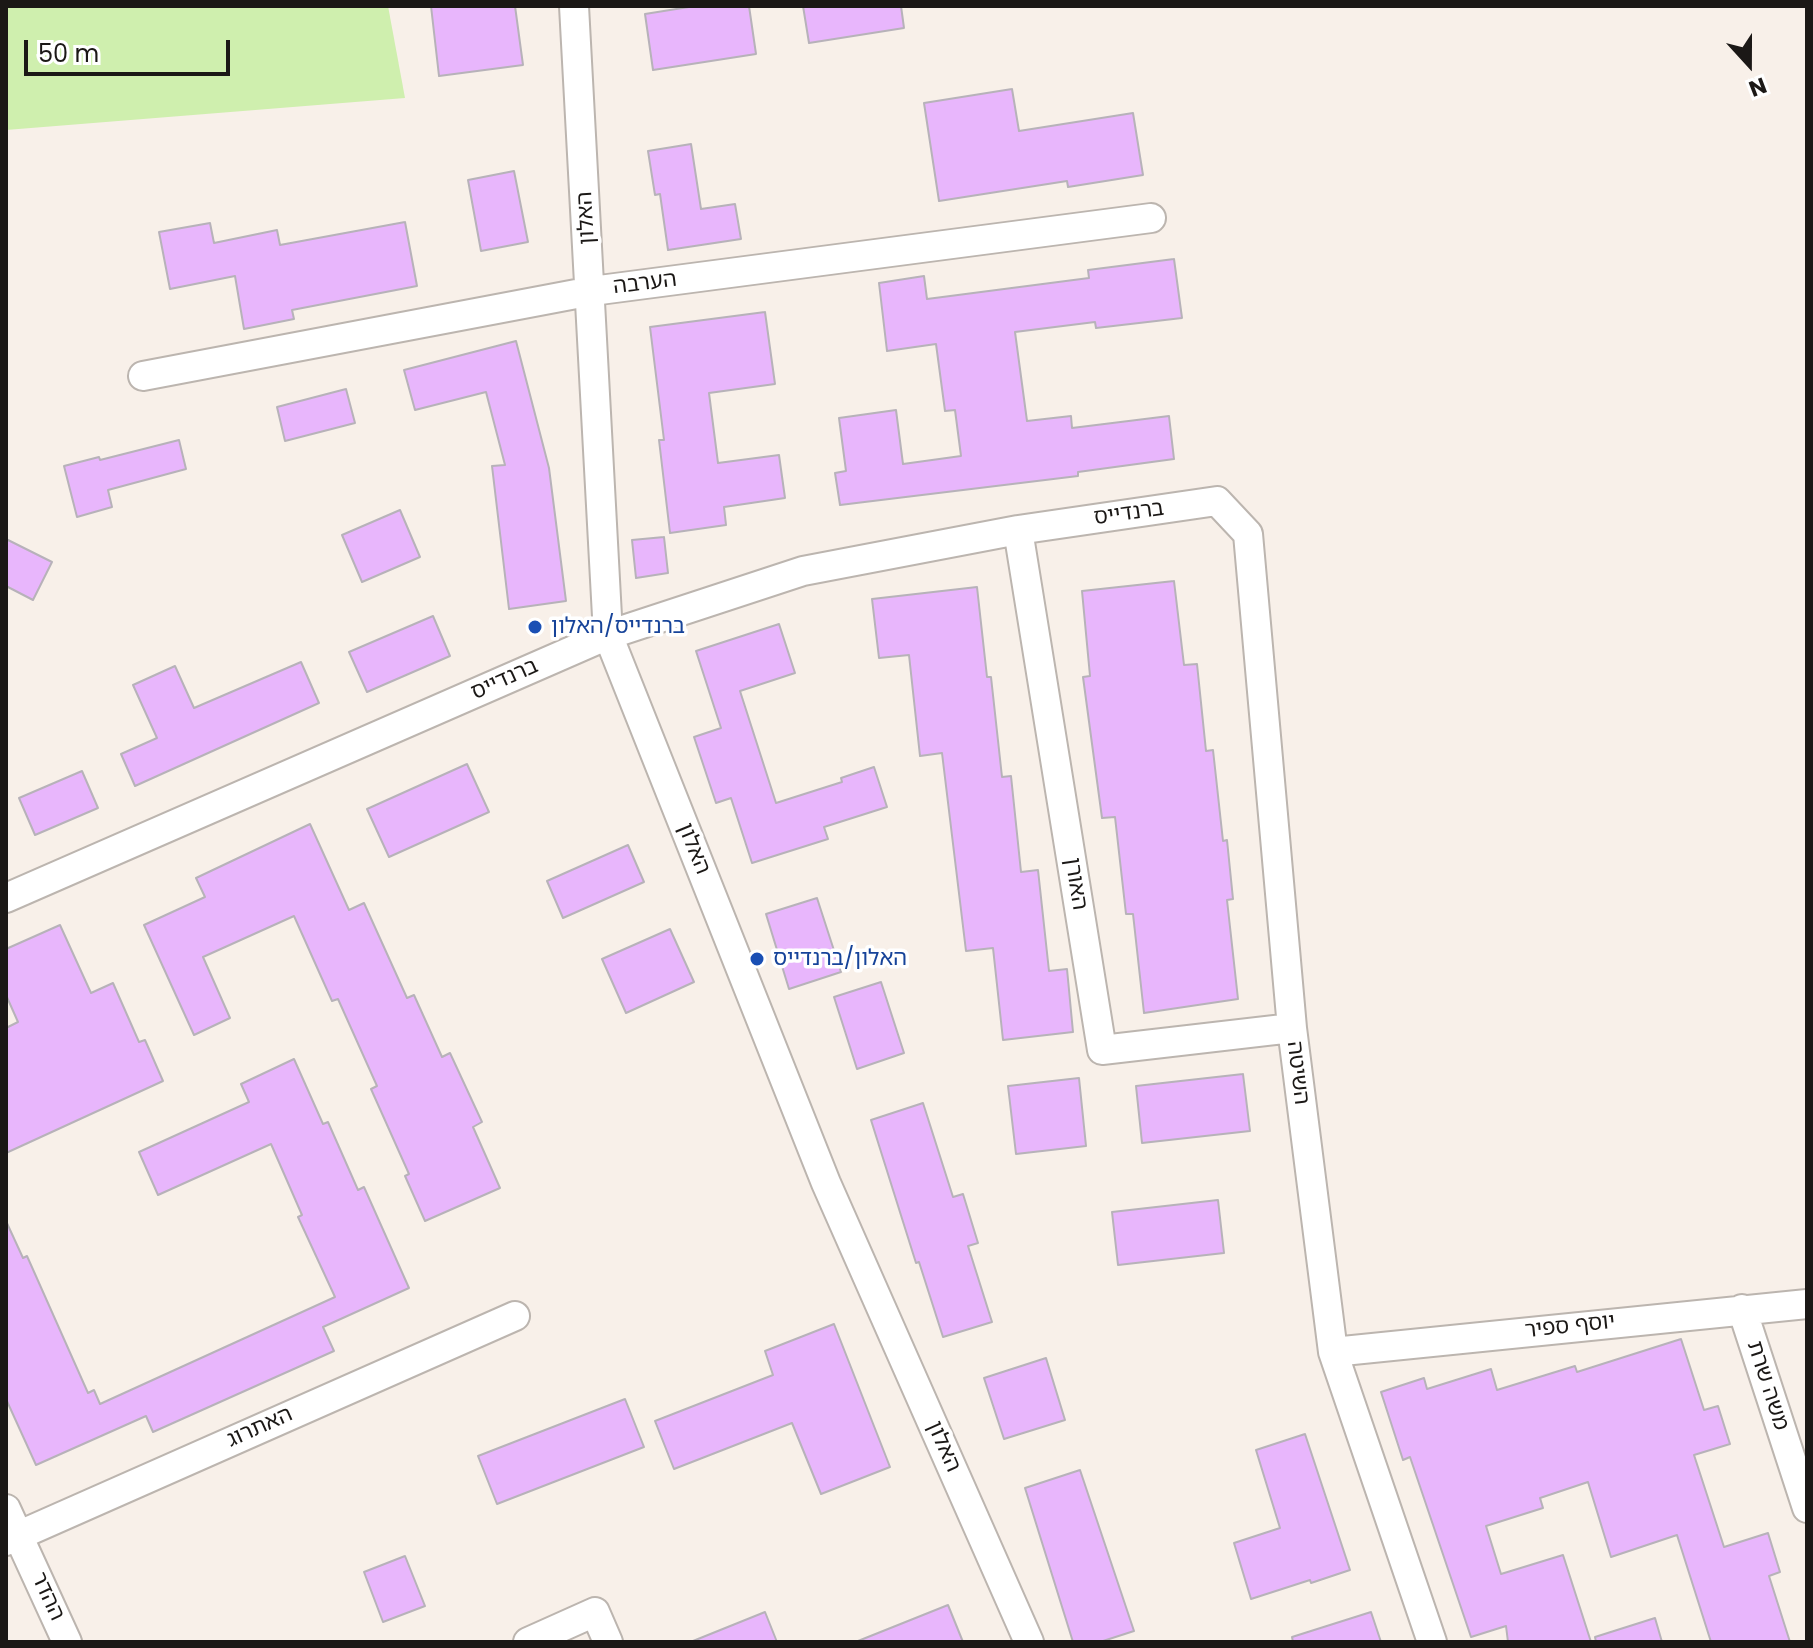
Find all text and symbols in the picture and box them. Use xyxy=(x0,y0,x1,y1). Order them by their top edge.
scale bar xyxy=(28,24,234,74)
north arrow xyxy=(1709,24,1789,104)
text: 50 m xyxy=(38,37,99,70)
text: N xyxy=(1745,69,1771,104)
street label: האלון xyxy=(572,191,602,245)
street label: הערבה xyxy=(612,267,678,301)
street label: ברנדייס xyxy=(1092,496,1166,532)
place label: ברנדייס/האלון xyxy=(551,614,685,640)
marker: ברנדייס/האלון xyxy=(526,618,544,636)
street label: ברנדייס xyxy=(467,654,543,706)
street label: האלון xyxy=(671,820,715,878)
street label: האורן xyxy=(1058,856,1092,912)
place label: האלון/ברנדייס xyxy=(773,946,907,972)
marker: האלון/ברנדייס xyxy=(748,950,766,968)
street label: השיטה xyxy=(1280,1040,1314,1106)
street label: יוסף ספיר xyxy=(1524,1309,1616,1345)
street label: משה שרת xyxy=(1740,1338,1794,1434)
street label: האתרוג xyxy=(223,1402,297,1454)
street label: האלון xyxy=(920,1417,966,1477)
street label: ההדר xyxy=(24,1569,70,1625)

